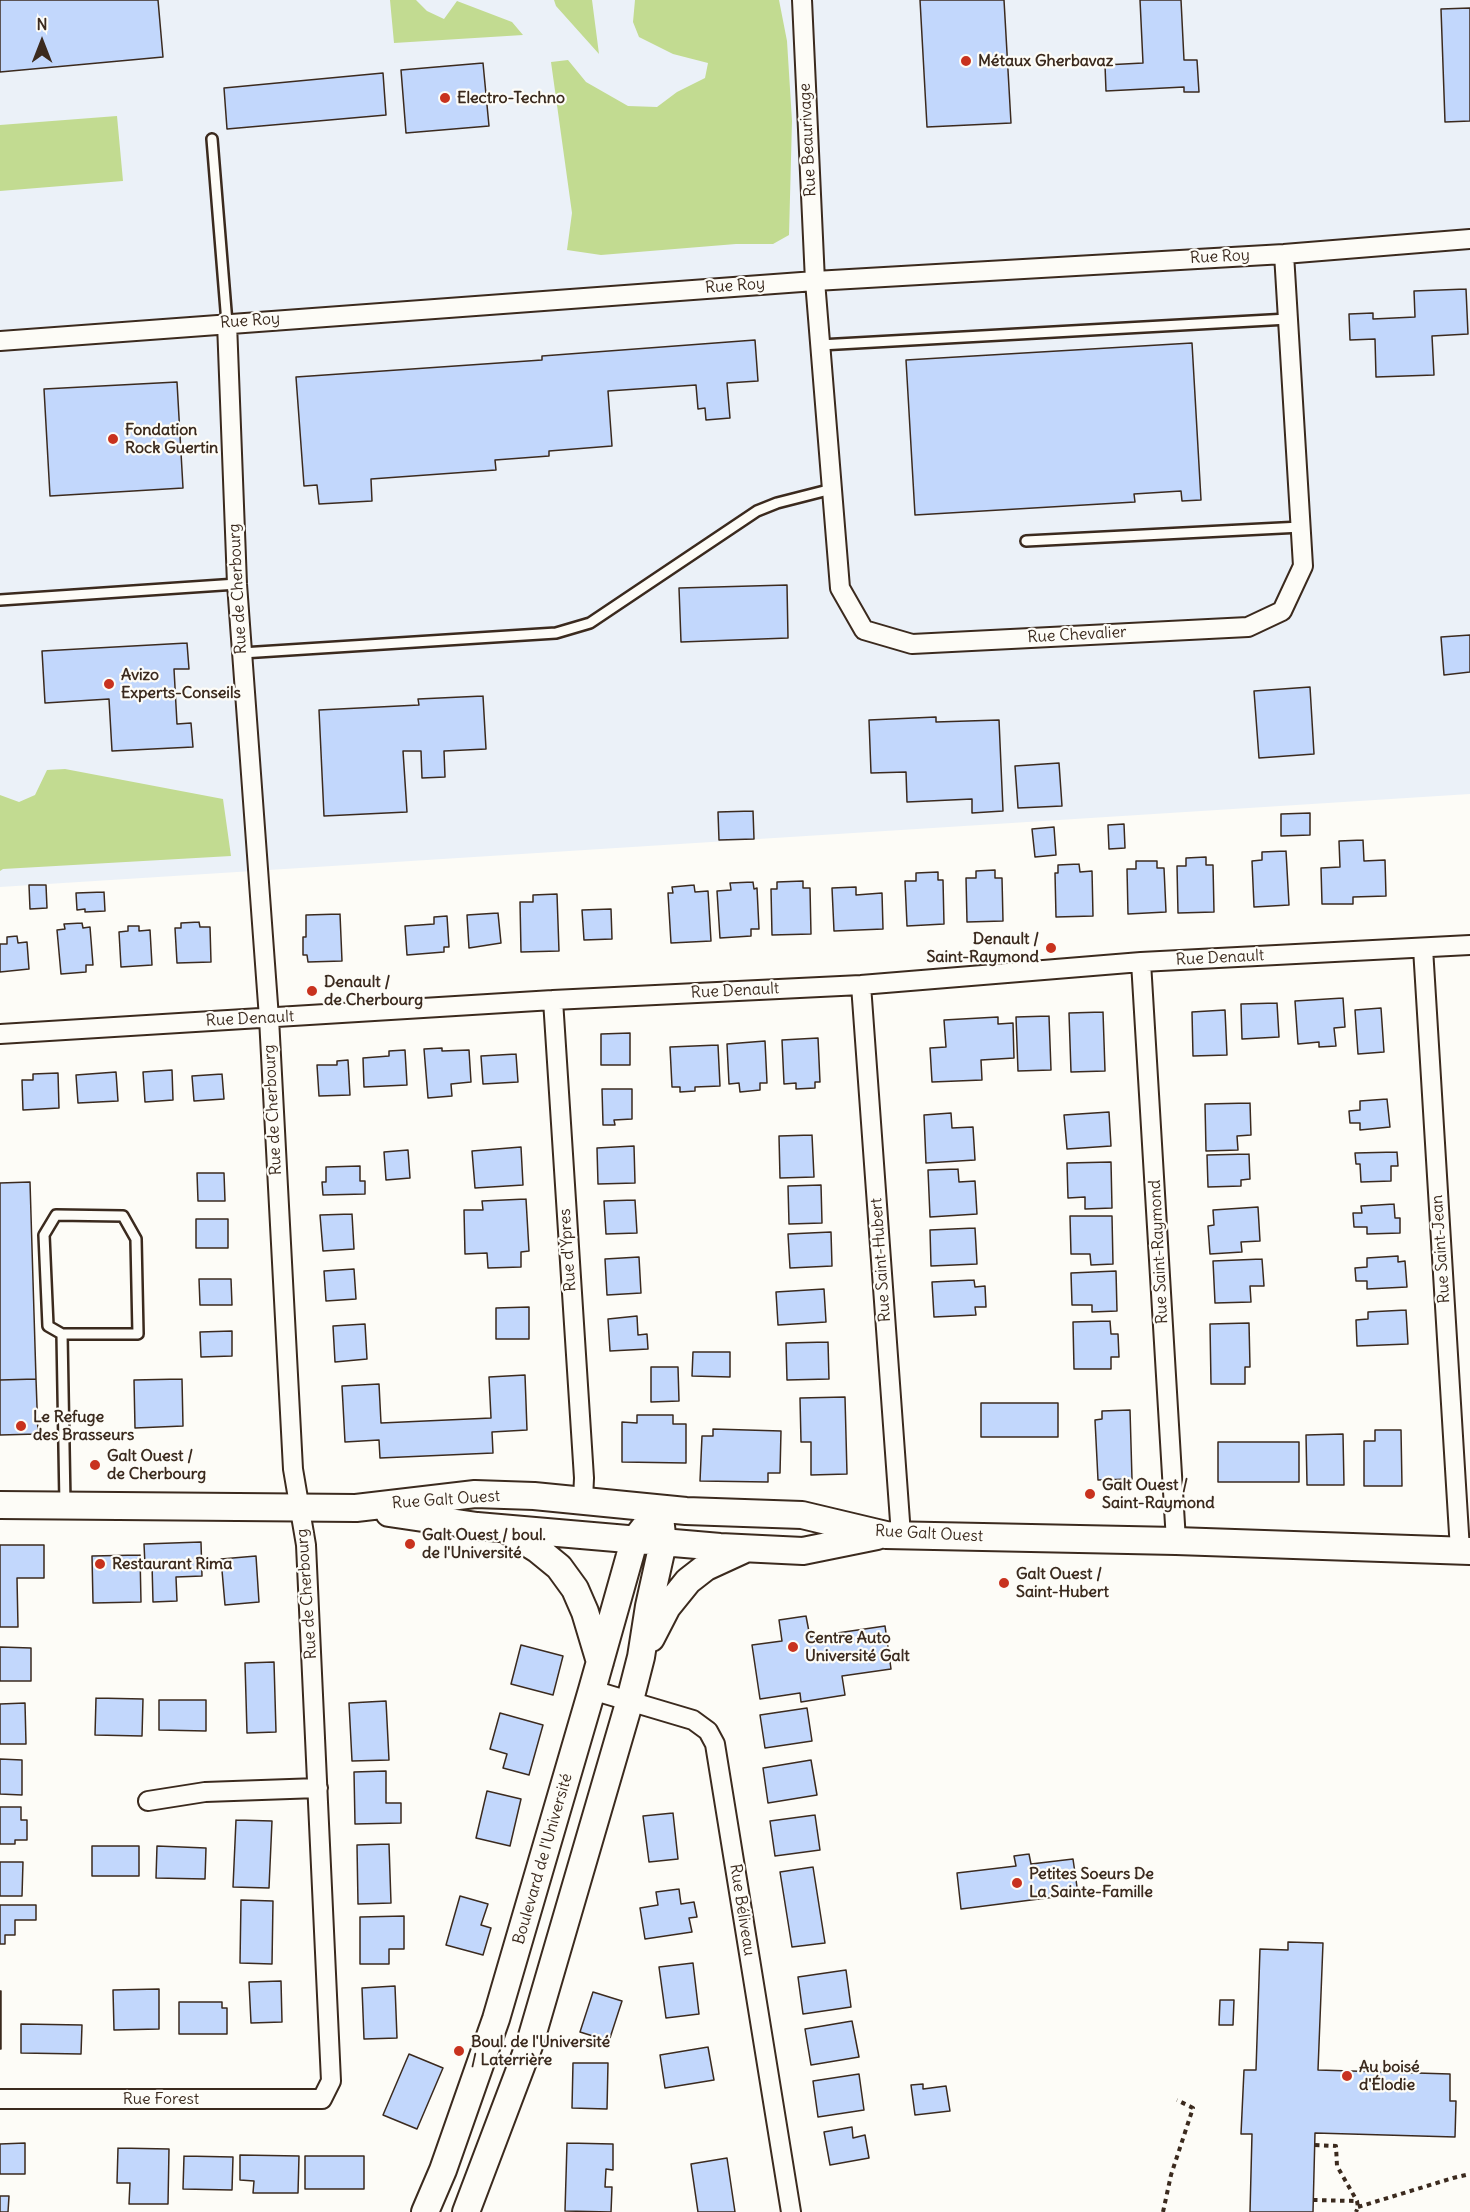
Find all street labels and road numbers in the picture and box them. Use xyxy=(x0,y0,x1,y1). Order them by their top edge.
street label: Rue Beaurivage xyxy=(795,83,821,197)
street label: Rue Roy xyxy=(1190,246,1250,268)
street label: Rue Roy xyxy=(704,274,766,298)
street label: Rue Roy xyxy=(219,309,281,333)
street label: Rue de Cherbourg xyxy=(225,523,251,655)
street label: Rue Chevalier xyxy=(1027,623,1127,647)
street label: Rue Denault xyxy=(1175,946,1265,970)
street label: Rue Denault xyxy=(690,979,780,1003)
street label: Rue Denault xyxy=(205,1007,295,1031)
street label: Rue de Cherbourg xyxy=(260,1044,286,1176)
street label: Rue Saint-Raymond xyxy=(1146,1179,1172,1325)
street label: Rue Saint-Jean xyxy=(1428,1194,1454,1304)
street label: Rue Saint-Hubert xyxy=(867,1197,895,1323)
street label: Rue d'Ypres xyxy=(556,1208,580,1292)
street label: Rue Galt Ouest xyxy=(391,1487,501,1513)
street label: Rue Galt Ouest xyxy=(874,1522,984,1546)
street label: Rue de Cherbourg xyxy=(293,1528,321,1660)
street label: Boulevard de l'Université xyxy=(509,1771,577,1947)
street label: Rue Béliveau xyxy=(725,1863,759,1957)
street label: Rue Forest xyxy=(123,2089,199,2109)

